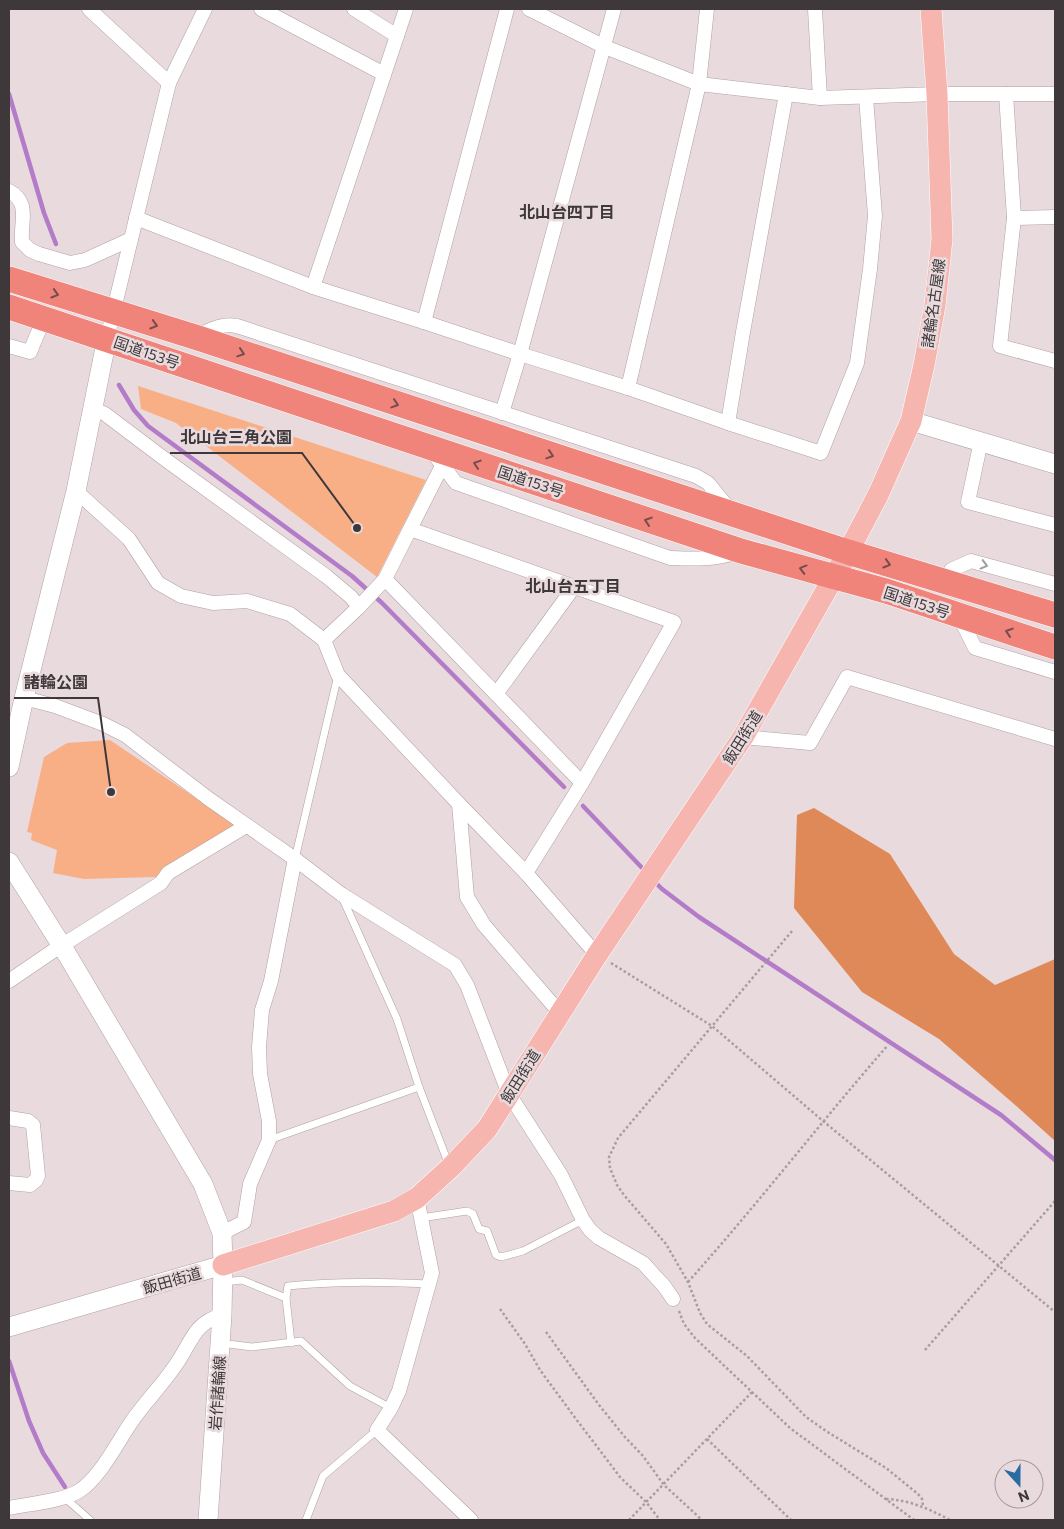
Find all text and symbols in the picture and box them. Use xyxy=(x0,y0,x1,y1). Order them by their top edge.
district label: 北山台四丁目 xyxy=(519,202,615,221)
street label: 諸輪名古屋線 xyxy=(918,257,948,349)
one-way arrow xyxy=(51,288,59,298)
one-way arrow xyxy=(150,319,158,329)
street label: 国道153号 xyxy=(112,332,182,372)
one-way arrow xyxy=(236,347,245,357)
one-way arrow xyxy=(391,398,399,408)
callout: 北山台三角公園 xyxy=(170,422,302,453)
text: 北山台三角公園 xyxy=(180,427,292,446)
one-way arrow xyxy=(545,449,553,459)
one-way arrow xyxy=(474,460,482,470)
street label: 国道153号 xyxy=(496,462,566,500)
one-way arrow xyxy=(645,516,653,526)
one-way arrow xyxy=(883,559,891,569)
one-way arrow xyxy=(980,559,989,570)
one-way arrow xyxy=(800,564,808,574)
district label: 北山台五丁目 xyxy=(525,576,621,595)
street label: 国道153号 xyxy=(882,583,952,621)
one-way arrow xyxy=(1005,628,1014,638)
callout: 諸輪公園 xyxy=(14,667,98,698)
text: 諸輪公園 xyxy=(24,672,88,691)
street label: 飯田街道 xyxy=(718,707,766,767)
street label: 飯田街道 xyxy=(496,1046,544,1106)
street label: 飯田街道 xyxy=(141,1263,203,1297)
street label: 岩作諸輪線 xyxy=(205,1355,229,1431)
north arrow xyxy=(994,1459,1044,1509)
text: N xyxy=(1016,1487,1032,1506)

